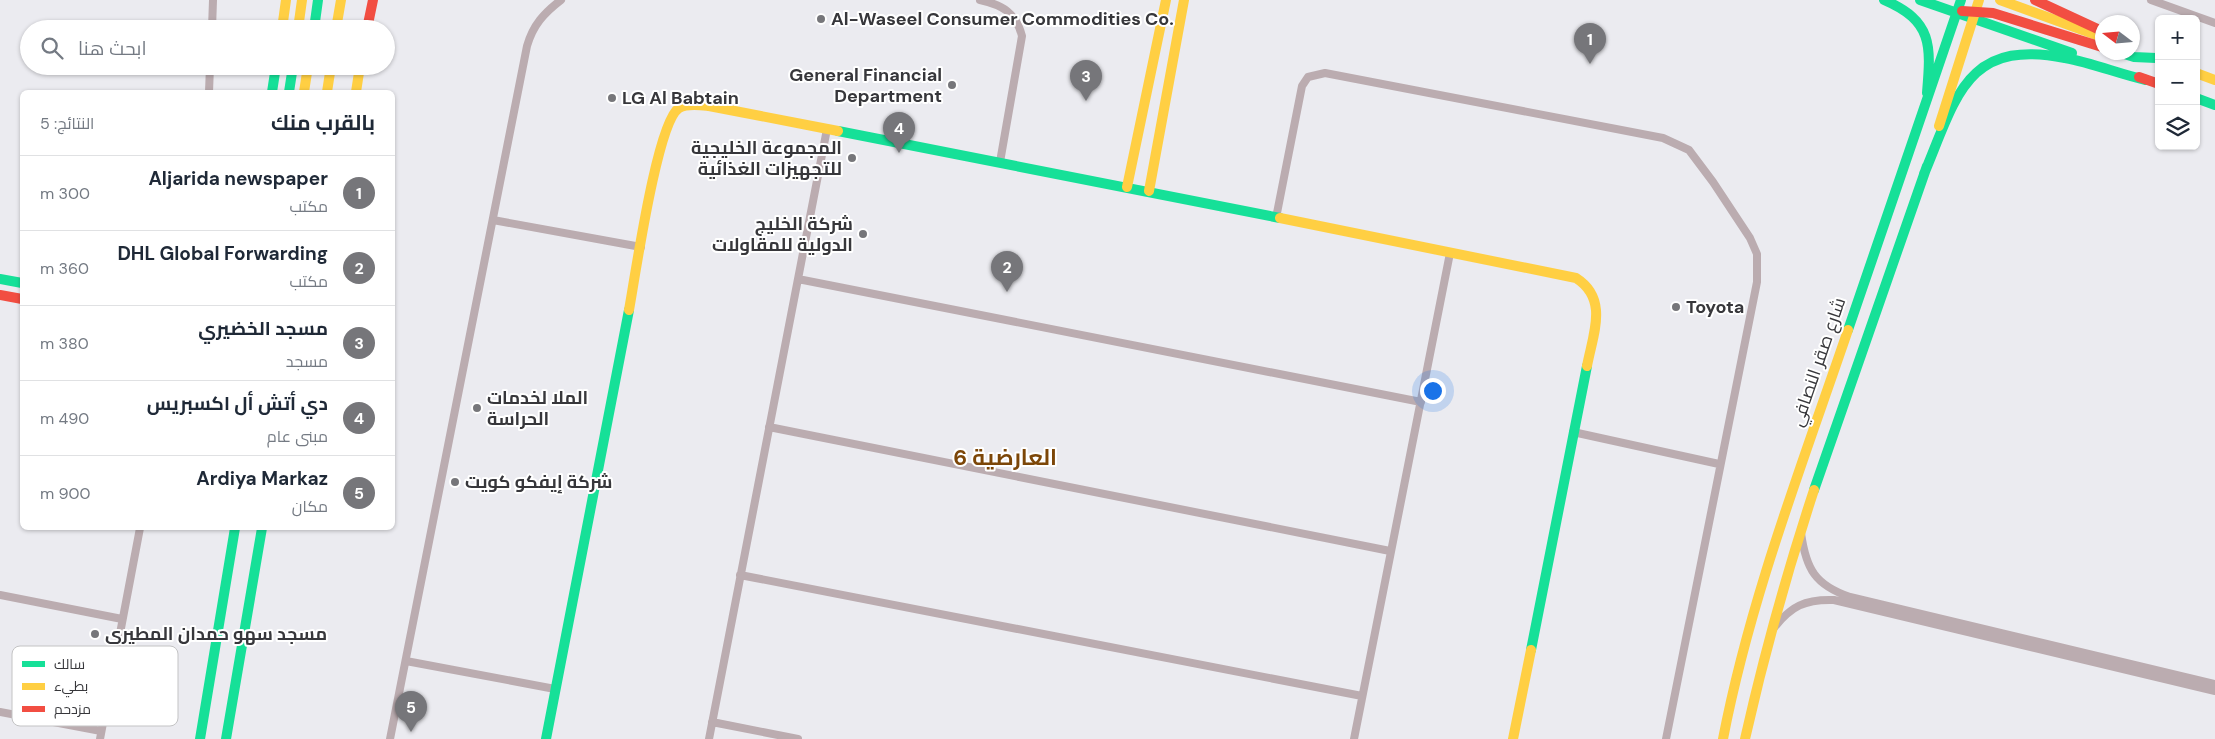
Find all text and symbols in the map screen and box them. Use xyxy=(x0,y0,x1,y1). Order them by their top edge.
place label: Al-Waseel Consumer Commodities Co. xyxy=(831,7,1174,31)
marker: Al-Waseel Consumer Commodities Co. xyxy=(815,13,827,25)
north arrow xyxy=(2095,15,2140,60)
map controls xyxy=(2155,15,2200,150)
button: + xyxy=(2155,15,2200,60)
search box xyxy=(20,20,395,75)
pin: 1 xyxy=(1574,23,1606,64)
icon: search xyxy=(38,34,66,62)
text: ابحث هنا xyxy=(78,36,147,61)
pin: 3 xyxy=(1070,60,1102,101)
button: − xyxy=(2155,60,2200,105)
place label: General Financial Department xyxy=(789,63,942,108)
marker: General Financial Department xyxy=(946,79,958,91)
place label: LG Al Babtain xyxy=(622,86,739,110)
marker: LG Al Babtain xyxy=(606,92,618,104)
button: layers xyxy=(2155,105,2200,150)
text: بالقرب منك xyxy=(271,109,375,137)
pin: 4 xyxy=(883,112,915,153)
text: النتائج: 5 xyxy=(40,113,94,134)
place label: المجموعة الخليجية للتجهيزات الغذائية xyxy=(691,136,842,181)
marker: المجموعة الخليجية للتجهيزات الغذائية xyxy=(846,152,858,164)
text: Aljarida newspaper xyxy=(148,166,328,191)
text: 300 m xyxy=(40,183,90,204)
text: 1 xyxy=(356,183,362,204)
text: مكتب xyxy=(289,196,328,217)
place label: شركة الخليج الدولية للمقاولات xyxy=(712,212,853,257)
marker: شركة الخليج الدولية للمقاولات xyxy=(857,228,869,240)
text: DHL Global Forwarding xyxy=(117,241,328,266)
pin: 2 xyxy=(991,251,1023,292)
text: 360 m xyxy=(40,258,89,279)
text: 2 xyxy=(354,258,364,279)
text: مكتب xyxy=(289,271,328,292)
street label: شارع صقر النصافي xyxy=(1785,294,1853,430)
place label: Toyota xyxy=(1686,295,1744,319)
marker: Toyota xyxy=(1670,301,1682,313)
text: مسجد الخضيري xyxy=(198,316,328,341)
text: 380 m xyxy=(40,333,89,354)
text: 3 xyxy=(354,333,364,354)
text: مسجد xyxy=(286,351,328,372)
your location xyxy=(1420,378,1446,404)
place label: الملا لخدمات الحراسة xyxy=(487,386,588,431)
text: دي أتش أل اكسبريس xyxy=(147,391,328,416)
marker: الملا لخدمات الحراسة xyxy=(471,402,483,414)
text: 490 m xyxy=(40,408,89,429)
text: 4 xyxy=(354,408,364,429)
text: مبنى عام xyxy=(267,426,328,447)
district label: العارضية 6 xyxy=(953,443,1057,472)
text: Ardiya Markaz xyxy=(196,466,328,491)
place label: شركة إيفكو كويت xyxy=(465,470,613,494)
marker: شركة إيفكو كويت xyxy=(449,476,461,488)
text: 900 m xyxy=(40,483,90,504)
text: 5 xyxy=(354,483,364,504)
text: مكان xyxy=(292,496,328,517)
place label: مسجد سهو حمدان المطيري xyxy=(105,622,327,648)
marker: مسجد سهو حمدان المطيري xyxy=(89,628,101,640)
legend xyxy=(12,646,178,726)
text: سالك xyxy=(54,655,85,673)
text: بطيء xyxy=(54,677,88,698)
pin: 5 xyxy=(395,691,427,732)
text: مزدحم xyxy=(54,700,91,719)

